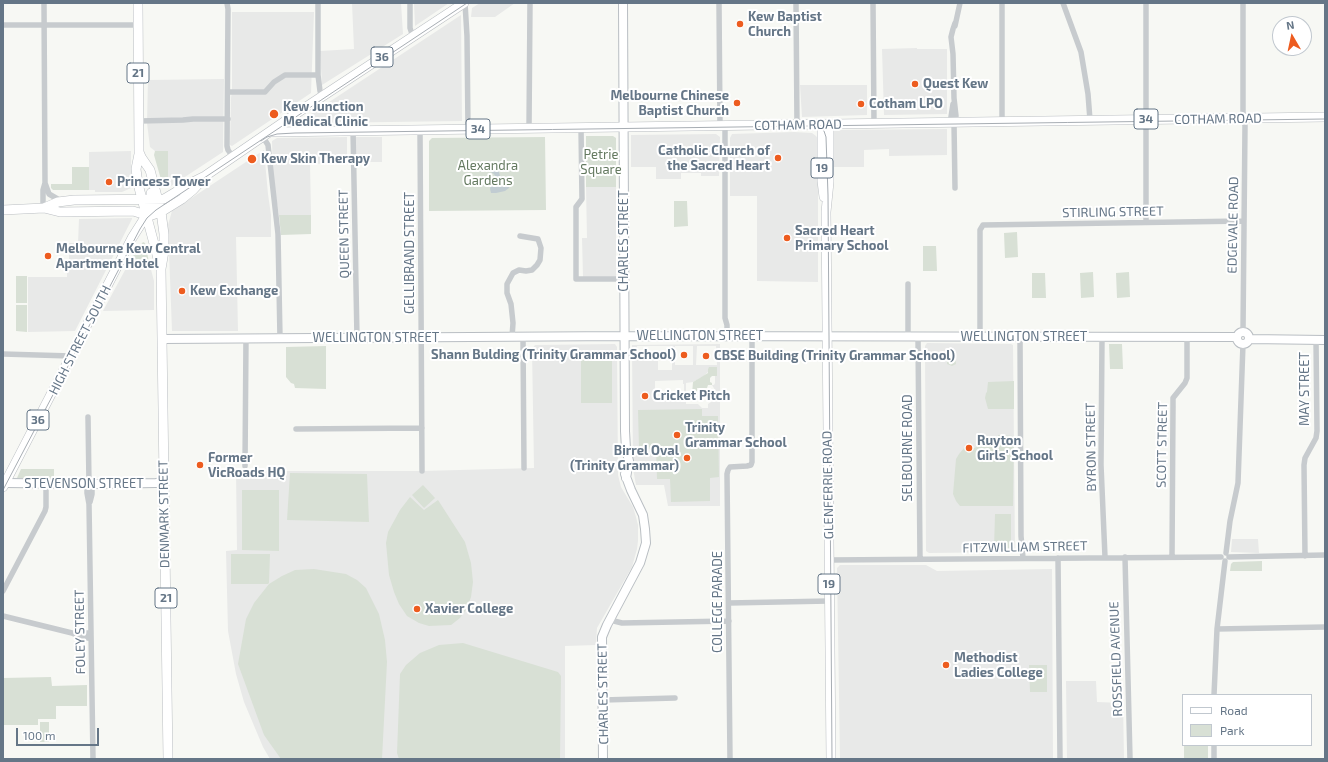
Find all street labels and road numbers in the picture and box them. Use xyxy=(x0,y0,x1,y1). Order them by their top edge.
road number: 36 xyxy=(371,47,393,67)
road number: 21 xyxy=(127,63,149,83)
road number: 34 xyxy=(1134,109,1158,129)
street label: COTHAM ROAD xyxy=(1174,110,1262,128)
street label: COTHAM ROAD xyxy=(754,116,842,134)
road number: 34 xyxy=(466,119,490,139)
road number: 19 xyxy=(811,158,833,178)
street label: EDGEVALE ROAD xyxy=(1224,176,1242,274)
street label: QUEEN STREET xyxy=(335,189,353,279)
street label: CHARLES STREET xyxy=(616,190,632,292)
street label: GELLIBRAND STREET xyxy=(402,192,418,314)
street label: STIRLING STREET xyxy=(1062,203,1164,221)
street label: HIGH STREET SOUTH xyxy=(46,283,114,397)
street label: WELLINGTON STREET xyxy=(637,328,763,344)
street label: WELLINGTON STREET xyxy=(961,329,1087,345)
street label: WELLINGTON STREET xyxy=(313,330,439,346)
street label: MAY STREET xyxy=(1297,352,1313,426)
street label: SELBOURNE ROAD xyxy=(900,394,916,502)
street label: BYRON STREET xyxy=(1082,402,1100,492)
street label: SCOTT STREET xyxy=(1153,402,1171,488)
road number: 36 xyxy=(27,410,49,430)
street label: GLENFERRIE ROAD xyxy=(819,431,837,539)
street label: DENMARK STREET xyxy=(155,460,173,568)
street label: STEVENSON STREET xyxy=(24,476,144,492)
street label: FITZWILLIAM STREET xyxy=(962,538,1088,556)
street label: COLLEGE PARADE xyxy=(710,551,726,653)
road number: 19 xyxy=(818,574,840,594)
road number: 21 xyxy=(155,588,177,608)
street label: FOLEY STREET xyxy=(71,589,89,675)
street label: ROSSFIELD AVENUE xyxy=(1106,601,1126,717)
street label: CHARLES STREET xyxy=(594,643,612,745)

